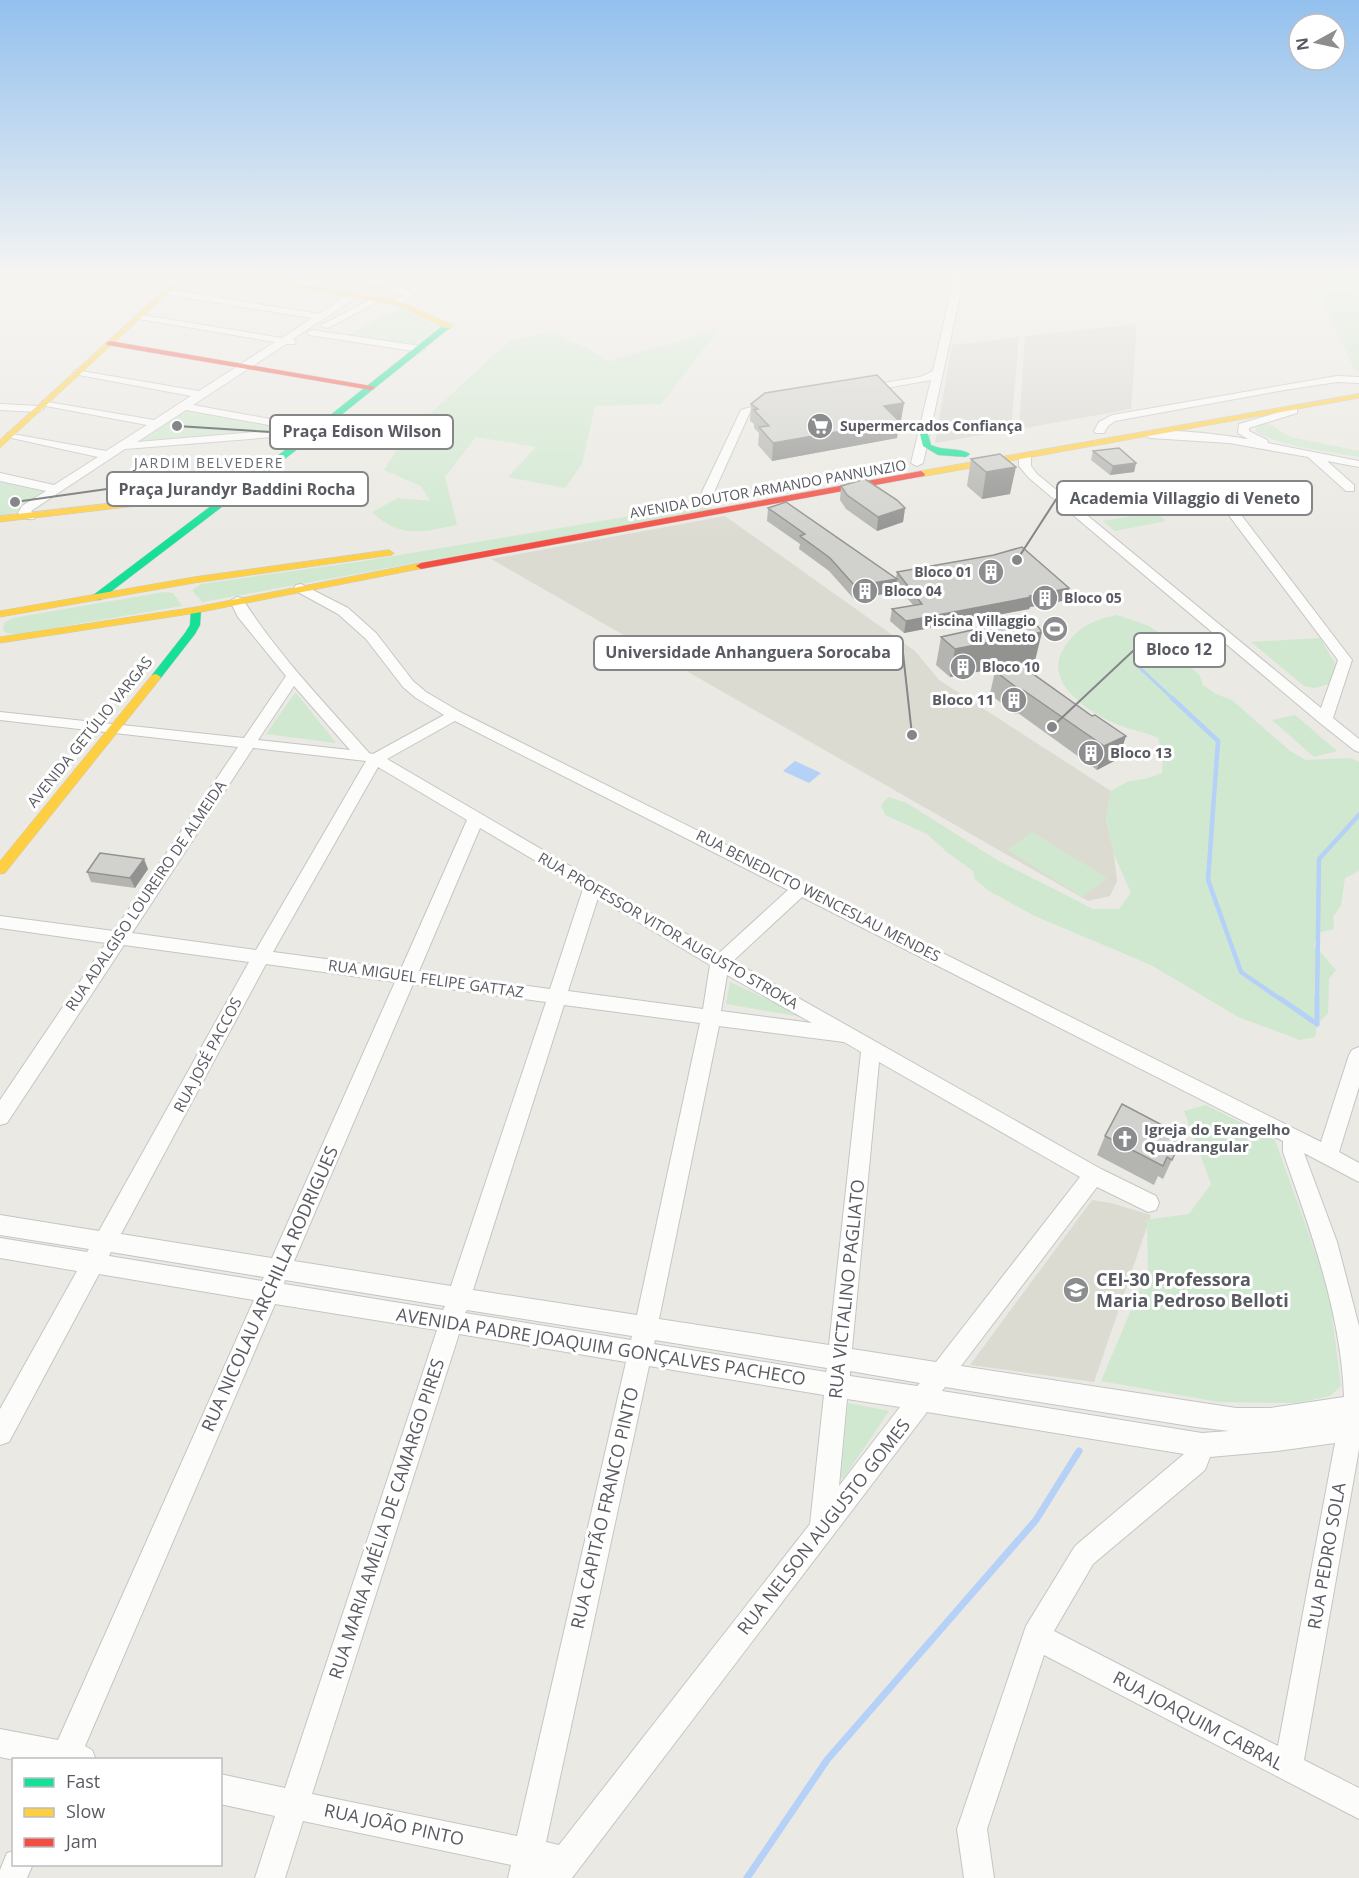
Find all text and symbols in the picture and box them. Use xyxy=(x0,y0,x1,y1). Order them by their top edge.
north arrow xyxy=(1287,12,1347,72)
text: N xyxy=(1290,36,1314,52)
supermarket icon: Supermercados Confiança xyxy=(805,411,835,441)
callout: Praça Edison Wilson xyxy=(270,415,453,449)
place label: Supermercados Confiança xyxy=(840,416,1022,435)
text: Praça Edison Wilson xyxy=(282,420,442,442)
district label: JARDIM BELVEDERE xyxy=(132,453,284,472)
street label: AVENIDA DOUTOR ARMANDO PANNUNZIO xyxy=(628,455,908,522)
callout: Praça Jurandyr Baddini Rocha xyxy=(107,472,368,506)
text: Praça Jurandyr Baddini Rocha xyxy=(119,478,355,500)
callout: Academia Villaggio di Veneto xyxy=(1057,481,1312,515)
text: Academia Villaggio di Veneto xyxy=(1070,487,1300,509)
building icon: Bloco 01 xyxy=(976,557,1006,587)
place label: Bloco 01 xyxy=(914,562,972,581)
building icon: Bloco 04 xyxy=(850,576,880,606)
place label: Bloco 04 xyxy=(884,581,942,600)
building icon: Bloco 05 xyxy=(1030,583,1060,613)
place label: Bloco 05 xyxy=(1064,588,1122,607)
place label: Piscina Villaggio di Veneto xyxy=(924,611,1036,646)
sports icon: Piscina Villaggio di Veneto xyxy=(1040,614,1070,644)
callout: Bloco 12 xyxy=(1134,633,1225,667)
callout: Universidade Anhanguera Sorocaba xyxy=(594,636,903,670)
text: Bloco 12 xyxy=(1146,638,1212,660)
text: Universidade Anhanguera Sorocaba xyxy=(605,641,891,663)
street label: AVENIDA GETÚLIO VARGAS xyxy=(22,652,156,811)
building icon: Bloco 10 xyxy=(948,652,978,682)
place label: Bloco 10 xyxy=(982,657,1040,676)
building icon: Bloco 11 xyxy=(999,685,1029,715)
place label: Bloco 11 xyxy=(932,689,994,709)
building icon: Bloco 13 xyxy=(1076,738,1106,768)
place label: Bloco 13 xyxy=(1110,742,1172,762)
street label: RUA ADALGISO LOUREIRO DE ALMEIDA xyxy=(60,776,230,1015)
street label: RUA BENEDICTO WENCESLAU MENDES xyxy=(693,825,944,966)
street label: RUA PROFESSOR VITOR AUGUSTO STROKA xyxy=(535,847,803,1013)
street label: RUA MIGUEL FELIPE GATTAZ xyxy=(327,954,525,1002)
street label: RUA JOSÉ PACCOS xyxy=(168,994,246,1115)
place label: Igreja do Evangelho Quadrangular xyxy=(1144,1119,1290,1156)
church icon: Igreja do Evangelho Quadrangular xyxy=(1110,1124,1140,1154)
street label: RUA NICOLAU ARCHILLA RODRIGUES xyxy=(195,1142,343,1435)
street label: RUA VICTALINO PAGLIATO xyxy=(823,1178,869,1400)
place label: CEI-30 Professora Maria Pedroso Belloti xyxy=(1096,1267,1289,1312)
school or university icon: CEI-30 Professora Maria Pedroso Belloti xyxy=(1061,1275,1091,1305)
street label: AVENIDA PADRE JOAQUIM GONÇALVES PACHECO xyxy=(395,1302,808,1390)
street label: RUA MARIA AMÉLIA DE CAMARGO PIRES xyxy=(323,1355,449,1682)
street label: RUA CAPITÃO FRANCO PINTO xyxy=(564,1384,644,1631)
street label: RUA NELSON AUGUSTO GOMES xyxy=(731,1413,915,1639)
street label: RUA PEDRO SOLA xyxy=(1301,1480,1351,1631)
street label: RUA JOAQUIM CABRAL xyxy=(1109,1665,1288,1775)
legend xyxy=(12,1758,222,1866)
text: Fast xyxy=(66,1769,100,1793)
street label: RUA JOÃO PINTO xyxy=(322,1797,466,1851)
text: Slow xyxy=(66,1799,105,1823)
text: Jam xyxy=(64,1829,98,1853)

